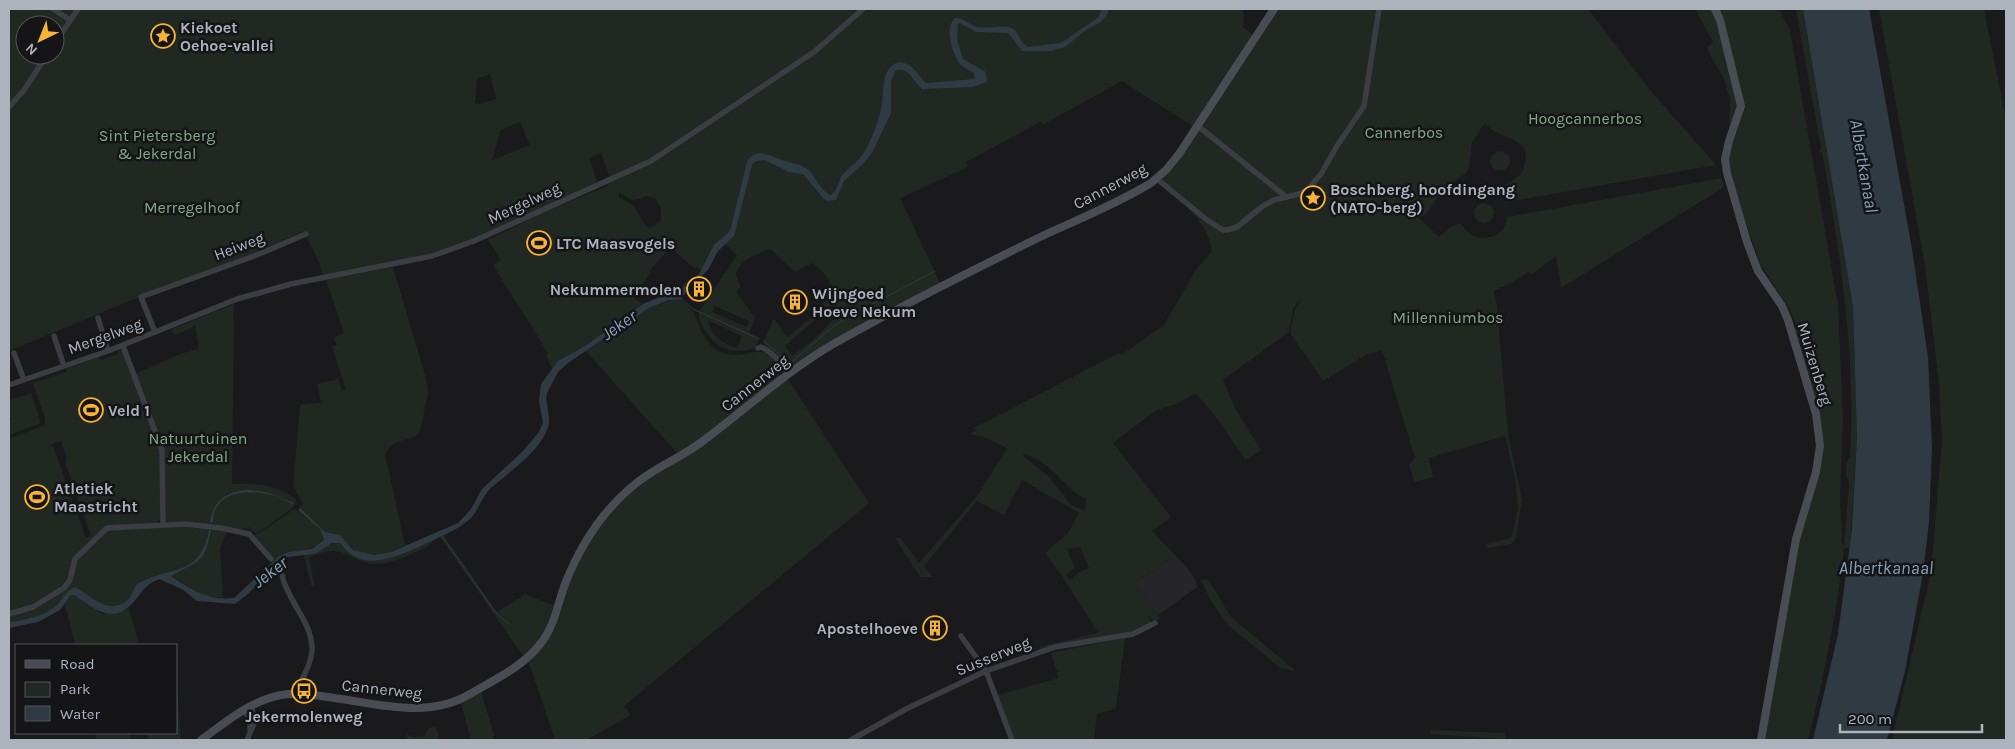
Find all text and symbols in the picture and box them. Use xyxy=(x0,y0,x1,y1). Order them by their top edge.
north arrow xyxy=(15,15,65,65)
place label: Kiekoet Oehoe-vallei xyxy=(180,18,274,55)
place icon: Kiekoet Oehoe-vallei xyxy=(150,23,176,49)
text: N xyxy=(22,39,41,59)
park label: Hoogcannerbos xyxy=(1528,109,1642,128)
water label: Albertkanaal xyxy=(1845,118,1883,215)
park label: Cannerbos xyxy=(1365,123,1443,142)
park label: Sint Pietersberg & Jekerdal xyxy=(99,126,215,163)
street label: Cannerweg xyxy=(1070,159,1150,213)
street label: Mergelweg xyxy=(485,178,563,228)
place label: Boschberg, hoofdingang (NATO-berg) xyxy=(1330,180,1515,217)
place icon: Boschberg, hoofdingang (NATO-berg) xyxy=(1300,185,1326,211)
park label: Merregelhoof xyxy=(144,198,240,217)
street label: Heiweg xyxy=(211,228,267,264)
sports icon: LTC Maasvogels xyxy=(526,230,552,256)
place label: LTC Maasvogels xyxy=(556,234,675,253)
building icon: Nekummermolen xyxy=(686,276,712,302)
place label: Nekummermolen xyxy=(550,280,682,299)
place label: Wijngoed Hoeve Nekum xyxy=(812,284,916,321)
building icon: Wijngoed Hoeve Nekum xyxy=(782,289,808,315)
water label: Jeker xyxy=(597,304,642,345)
park label: Millenniumbos xyxy=(1393,308,1503,327)
street label: Mergelweg xyxy=(65,314,145,358)
street label: Muizenberg xyxy=(1793,320,1837,408)
street label: Cannerweg xyxy=(717,351,793,415)
sports icon: Veld 1 xyxy=(78,397,104,423)
place label: Veld 1 xyxy=(108,401,150,420)
park label: Natuurtuinen Jekerdal xyxy=(149,429,247,466)
place label: Atletiek Maastricht xyxy=(54,479,138,516)
sports icon: Atletiek Maastricht xyxy=(24,484,50,510)
water label: Jeker xyxy=(248,551,293,592)
water label: Albertkanaal xyxy=(1839,557,1934,579)
building icon: Apostelhoeve xyxy=(922,615,948,641)
place label: Apostelhoeve xyxy=(817,619,918,638)
street label: Susserweg xyxy=(953,632,1033,680)
legend xyxy=(15,644,178,734)
text: Road xyxy=(60,655,95,673)
street label: Cannerweg xyxy=(341,675,423,703)
bus stop icon: Jekermolenweg xyxy=(291,678,317,704)
text: Park xyxy=(60,680,90,698)
scale bar xyxy=(1840,702,1982,734)
text: Water xyxy=(60,705,101,723)
place label: Jekermolenweg xyxy=(245,707,363,726)
text: 200 m xyxy=(1848,710,1892,728)

